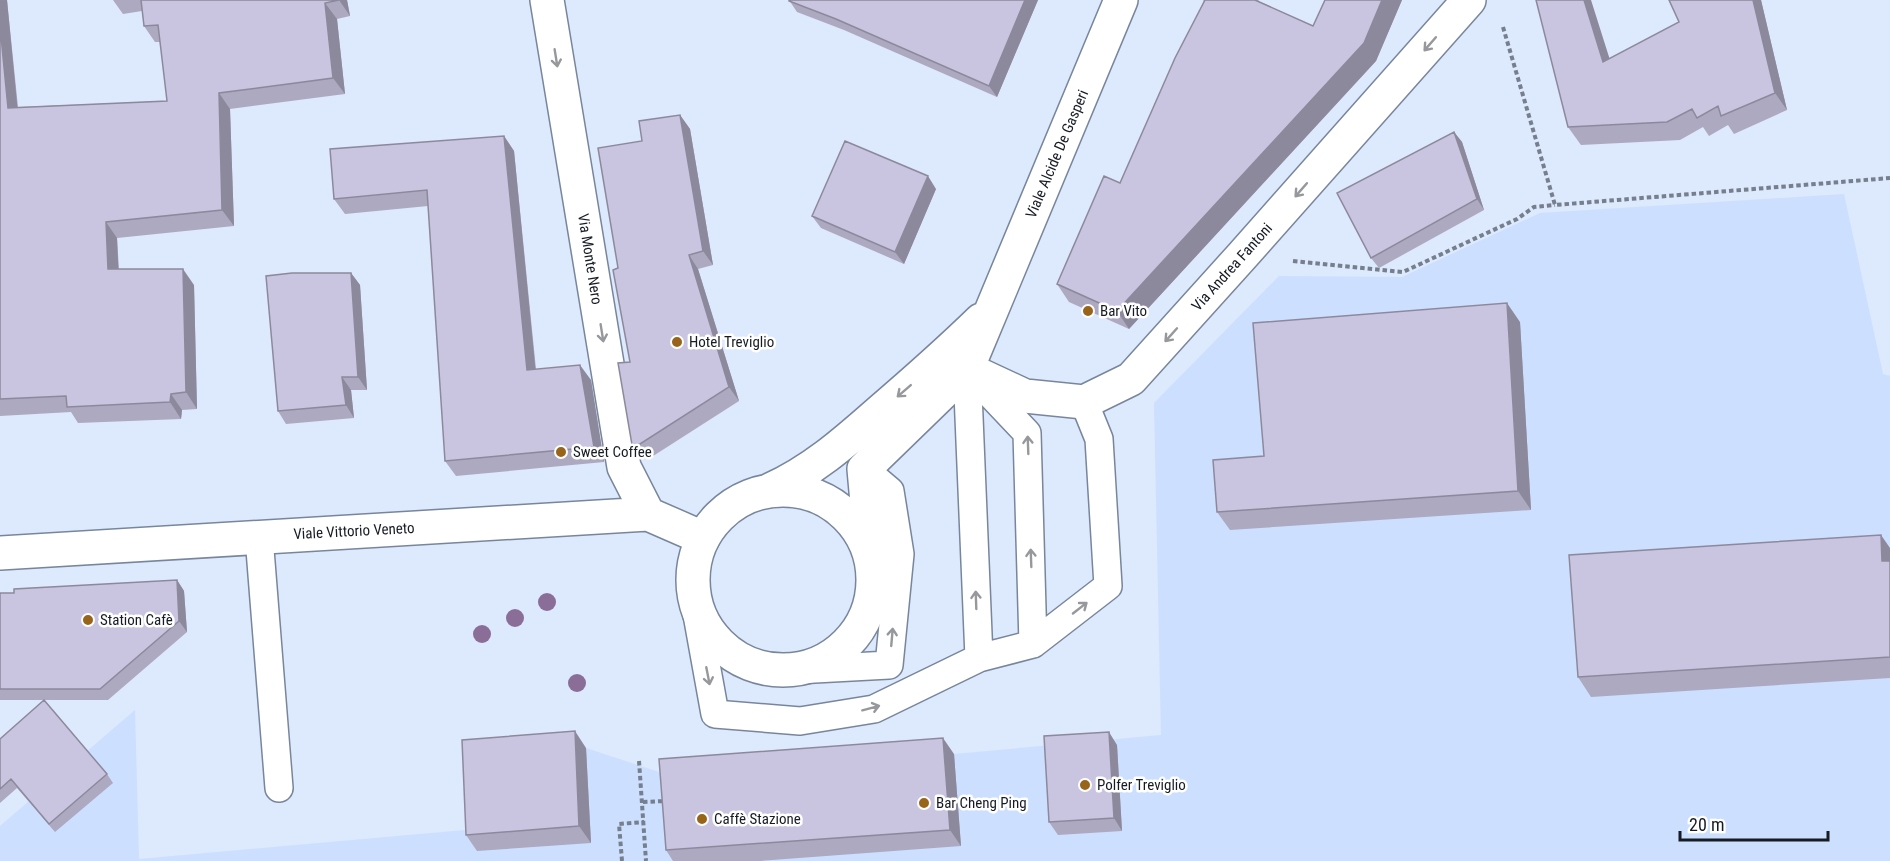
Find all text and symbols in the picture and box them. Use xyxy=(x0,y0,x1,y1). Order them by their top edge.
one-way arrow xyxy=(1423,36,1437,51)
one-way arrow xyxy=(551,47,562,67)
street label: Viale Alcide De Gasperi xyxy=(1022,87,1092,221)
one-way arrow xyxy=(1294,182,1308,197)
street label: Via Monte Nero xyxy=(574,212,606,306)
street label: Via Andrea Fantoni xyxy=(1188,219,1276,315)
place label: Bar Vito xyxy=(1100,302,1147,320)
marker: Bar Vito xyxy=(1081,304,1095,318)
one-way arrow xyxy=(597,323,608,342)
one-way arrow xyxy=(1164,328,1178,343)
place label: Hotel Treviglio xyxy=(689,333,774,351)
marker: Hotel Treviglio xyxy=(670,335,684,349)
one-way arrow xyxy=(897,384,912,398)
one-way arrow xyxy=(1022,436,1033,456)
place label: Sweet Coffee xyxy=(573,443,652,461)
marker: Sweet Coffee xyxy=(554,445,568,459)
street label: Viale Vittorio Veneto xyxy=(293,519,415,543)
one-way arrow xyxy=(1025,548,1037,568)
one-way arrow xyxy=(971,591,982,611)
one-way arrow xyxy=(1071,601,1087,614)
place label: Station Cafè xyxy=(100,611,173,629)
marker: Station Cafè xyxy=(81,613,95,627)
one-way arrow xyxy=(887,627,898,647)
one-way arrow xyxy=(703,666,714,686)
one-way arrow xyxy=(861,702,880,714)
place label: Polfer Treviglio xyxy=(1097,776,1186,794)
marker: Polfer Treviglio xyxy=(1078,778,1092,792)
place label: Bar Cheng Ping xyxy=(936,794,1027,812)
marker: Bar Cheng Ping xyxy=(917,796,931,810)
scale bar xyxy=(1680,804,1828,842)
place label: Caffè Stazione xyxy=(714,810,801,828)
marker: Caffè Stazione xyxy=(695,812,709,826)
text: 20 m xyxy=(1689,814,1724,835)

